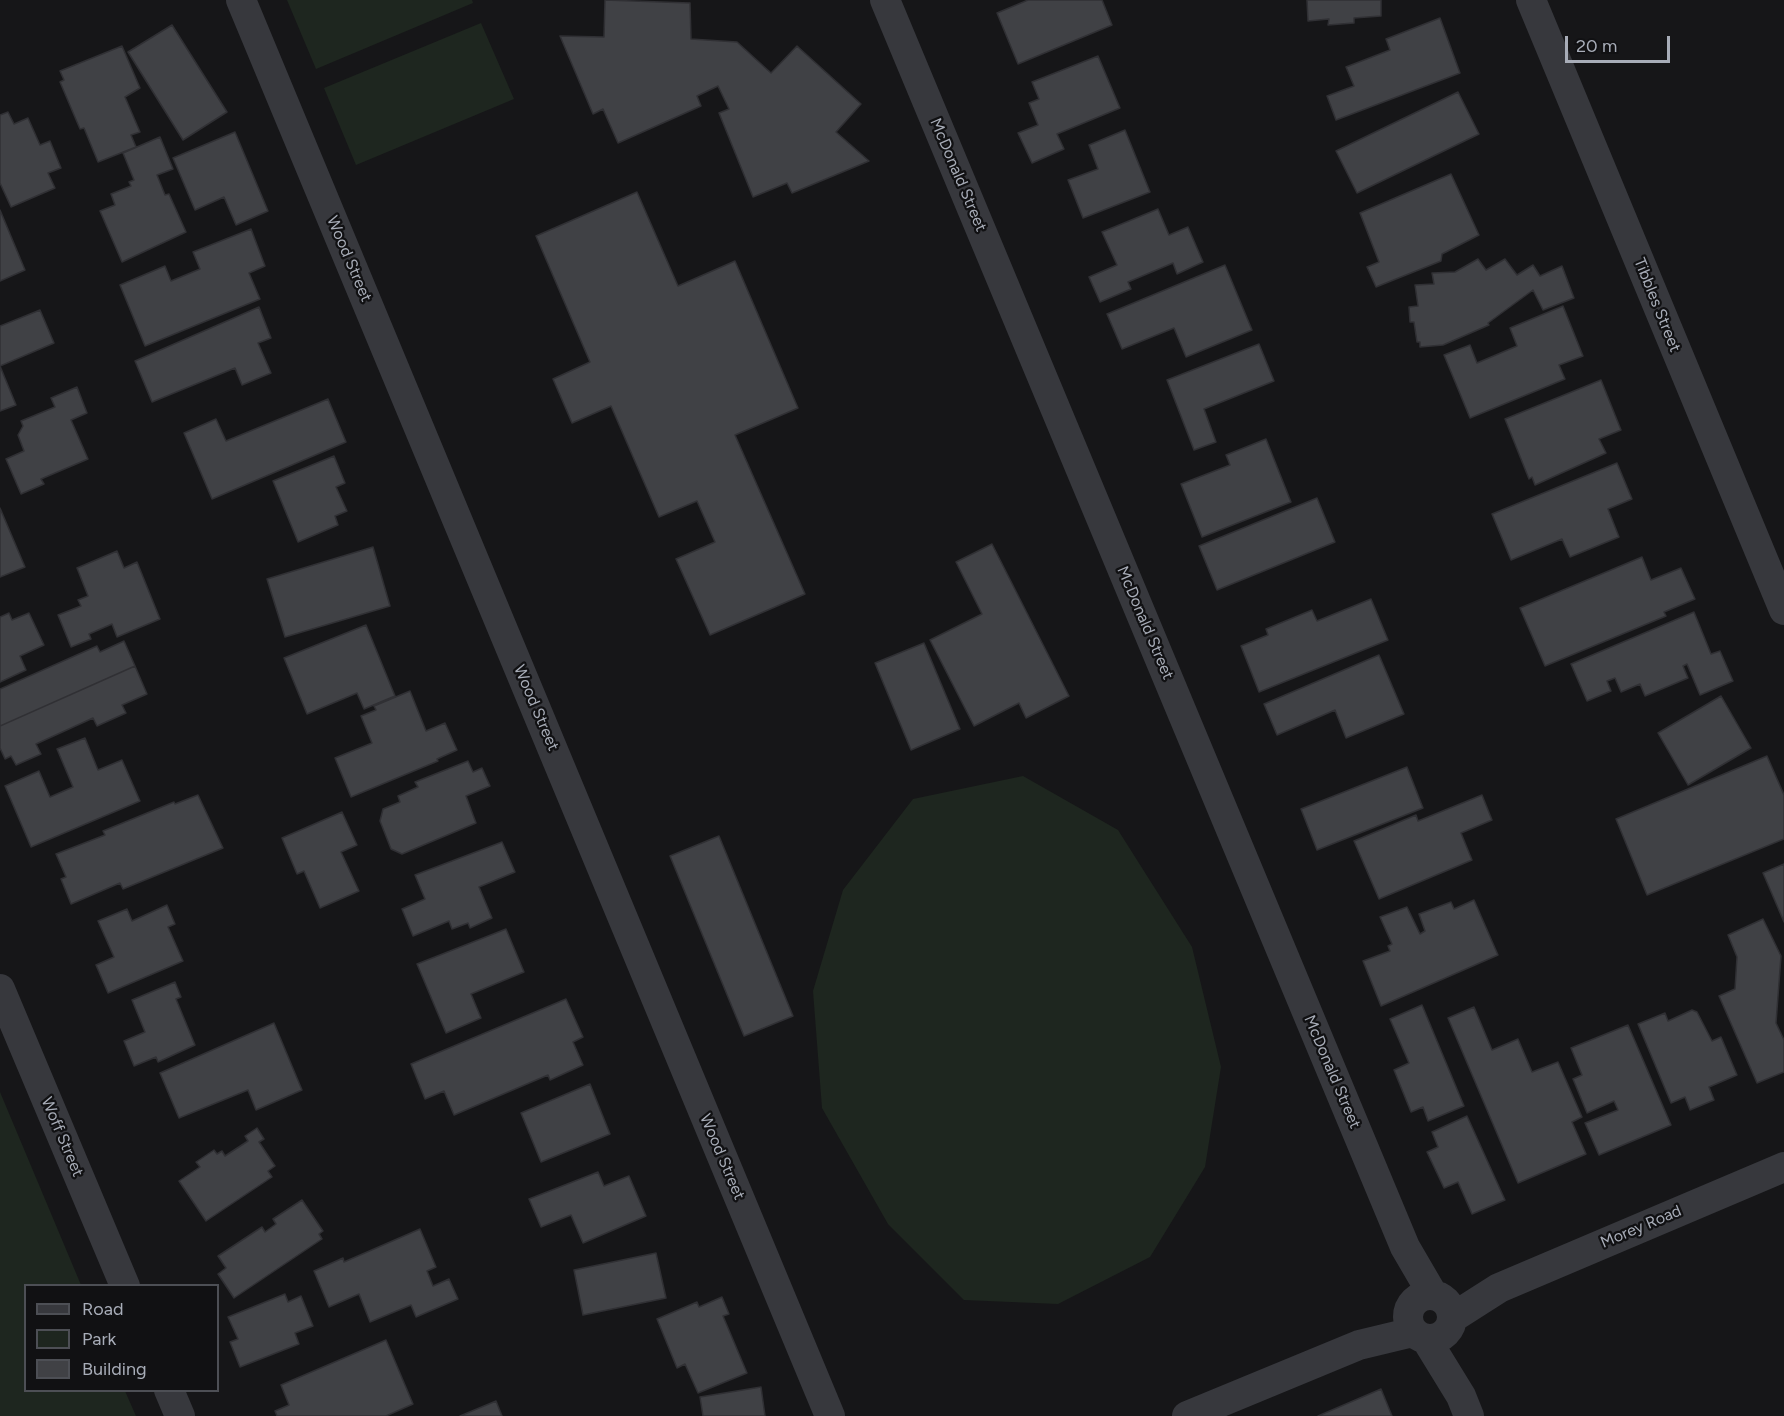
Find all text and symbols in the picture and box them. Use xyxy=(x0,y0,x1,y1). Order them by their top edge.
scale bar xyxy=(1568,24,1673,62)
text: 20 m xyxy=(1576,35,1617,57)
street label: McDonald Street xyxy=(925,115,991,235)
street label: Wood Street xyxy=(322,213,376,305)
street label: Tibbles Street xyxy=(1629,255,1685,355)
street label: McDonald Street xyxy=(1112,563,1178,683)
street label: Wood Street xyxy=(509,662,563,754)
street label: McDonald Street xyxy=(1299,1012,1365,1132)
street label: Woff Street xyxy=(37,1094,87,1180)
street label: Wood Street xyxy=(695,1111,749,1203)
street label: Morey Road xyxy=(1598,1201,1684,1253)
legend xyxy=(24,1284,219,1392)
text: Road xyxy=(82,1298,123,1320)
text: Park xyxy=(82,1328,116,1350)
text: Building xyxy=(82,1358,147,1380)

